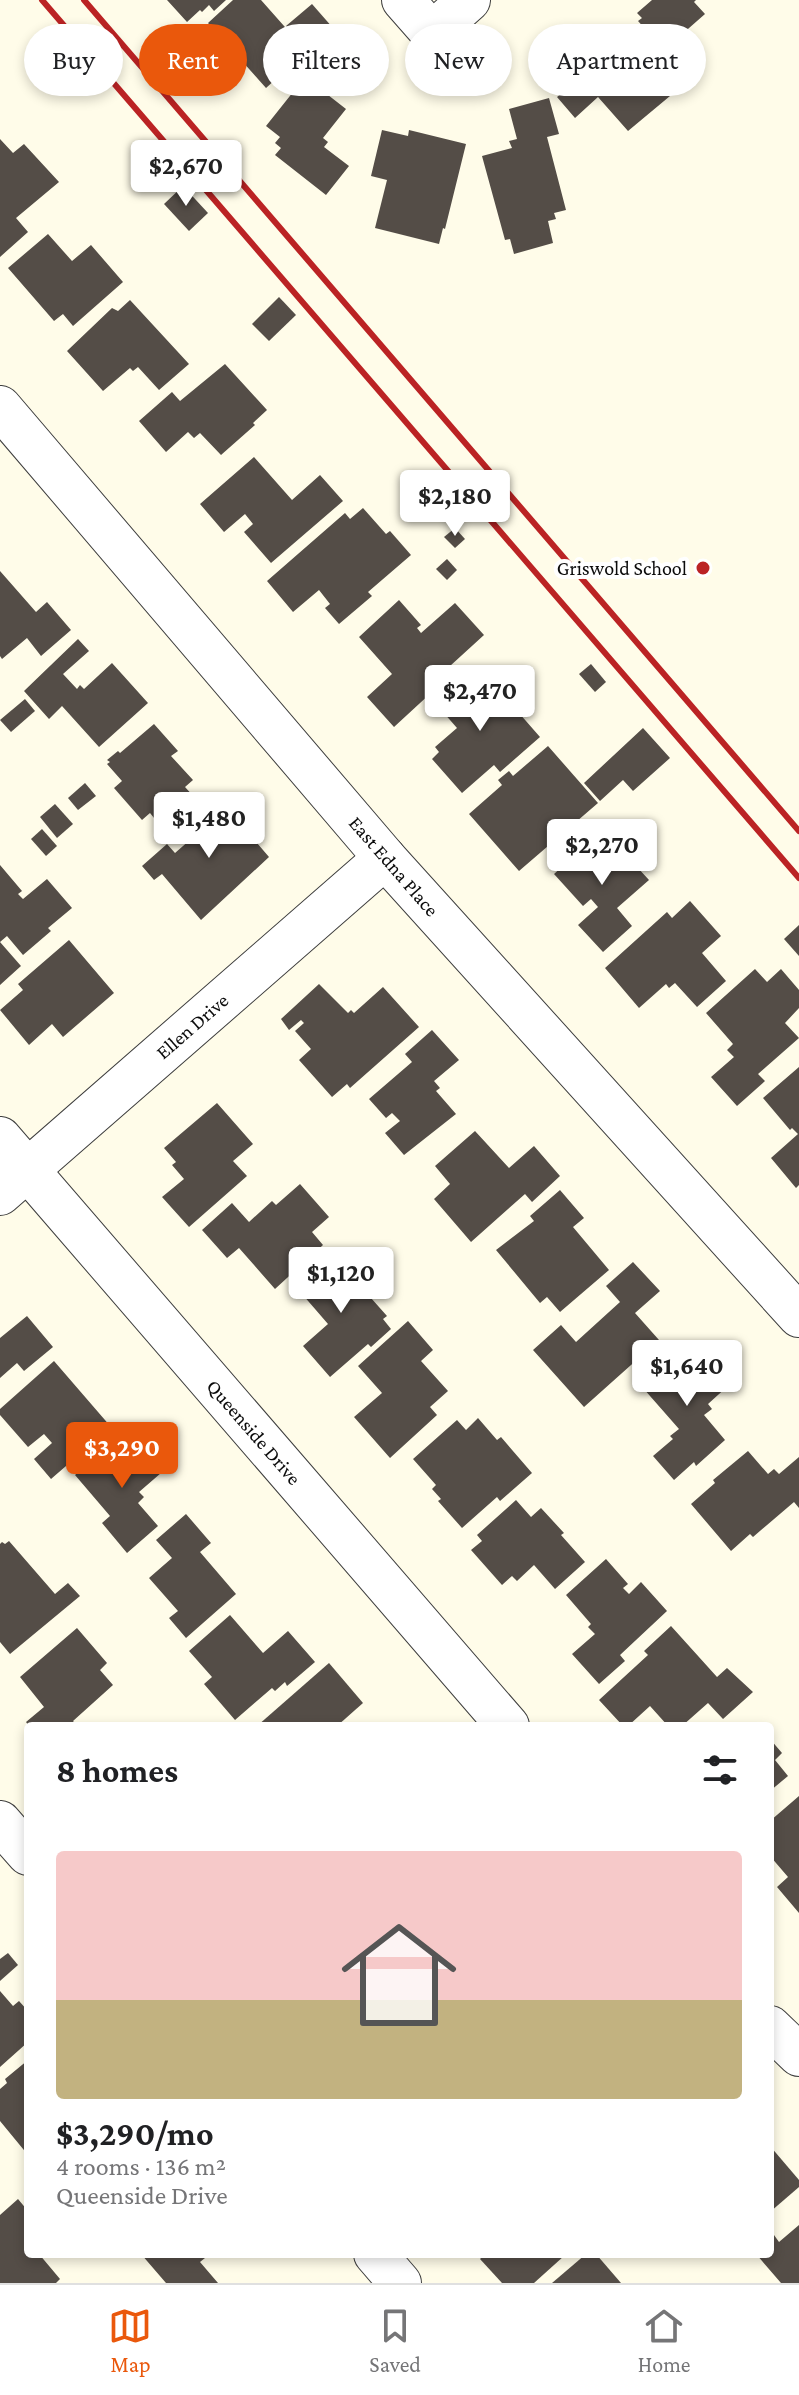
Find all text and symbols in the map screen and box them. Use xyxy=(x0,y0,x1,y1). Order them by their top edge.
chip: Buy xyxy=(24,24,123,96)
chip: Rent xyxy=(139,24,247,96)
chip: Filters xyxy=(263,24,389,96)
chip: New xyxy=(405,24,512,96)
chip: Apartment xyxy=(528,24,706,96)
pin: $2,670 xyxy=(121,140,251,208)
text: $2,670 xyxy=(149,151,223,180)
pin: $2,180 xyxy=(390,470,520,538)
text: $2,180 xyxy=(418,481,492,510)
place label: Griswold School xyxy=(557,557,687,579)
marker: Griswold School xyxy=(694,559,712,577)
pin: $2,470 xyxy=(415,665,545,733)
text: $2,470 xyxy=(443,676,517,705)
pin: $1,480 xyxy=(144,792,274,860)
text: $1,480 xyxy=(172,803,246,832)
street label: East Edna Place xyxy=(345,812,443,921)
pin: $2,270 xyxy=(537,819,667,887)
text: $2,270 xyxy=(565,830,639,859)
street label: Ellen Drive xyxy=(152,989,233,1063)
pin: $1,120 xyxy=(276,1247,406,1315)
text: $1,120 xyxy=(307,1258,375,1287)
pin: $1,640 xyxy=(622,1340,752,1408)
text: $1,640 xyxy=(650,1351,724,1380)
street label: Queenside Drive xyxy=(202,1375,306,1489)
pin: $3,290 xyxy=(57,1422,187,1490)
text: $3,290 xyxy=(84,1433,160,1462)
icon: filters xyxy=(698,1748,742,1792)
text: 8 homes xyxy=(56,1752,178,1789)
icon: home xyxy=(327,1903,471,2047)
text: $3,290/mo xyxy=(56,2115,214,2152)
text: 4 rooms · 136 m² xyxy=(56,2152,226,2181)
text: Queenside Drive xyxy=(56,2181,228,2210)
tab: Map xyxy=(108,2304,152,2377)
tab: Saved xyxy=(369,2304,421,2377)
tab: Home xyxy=(638,2304,691,2377)

